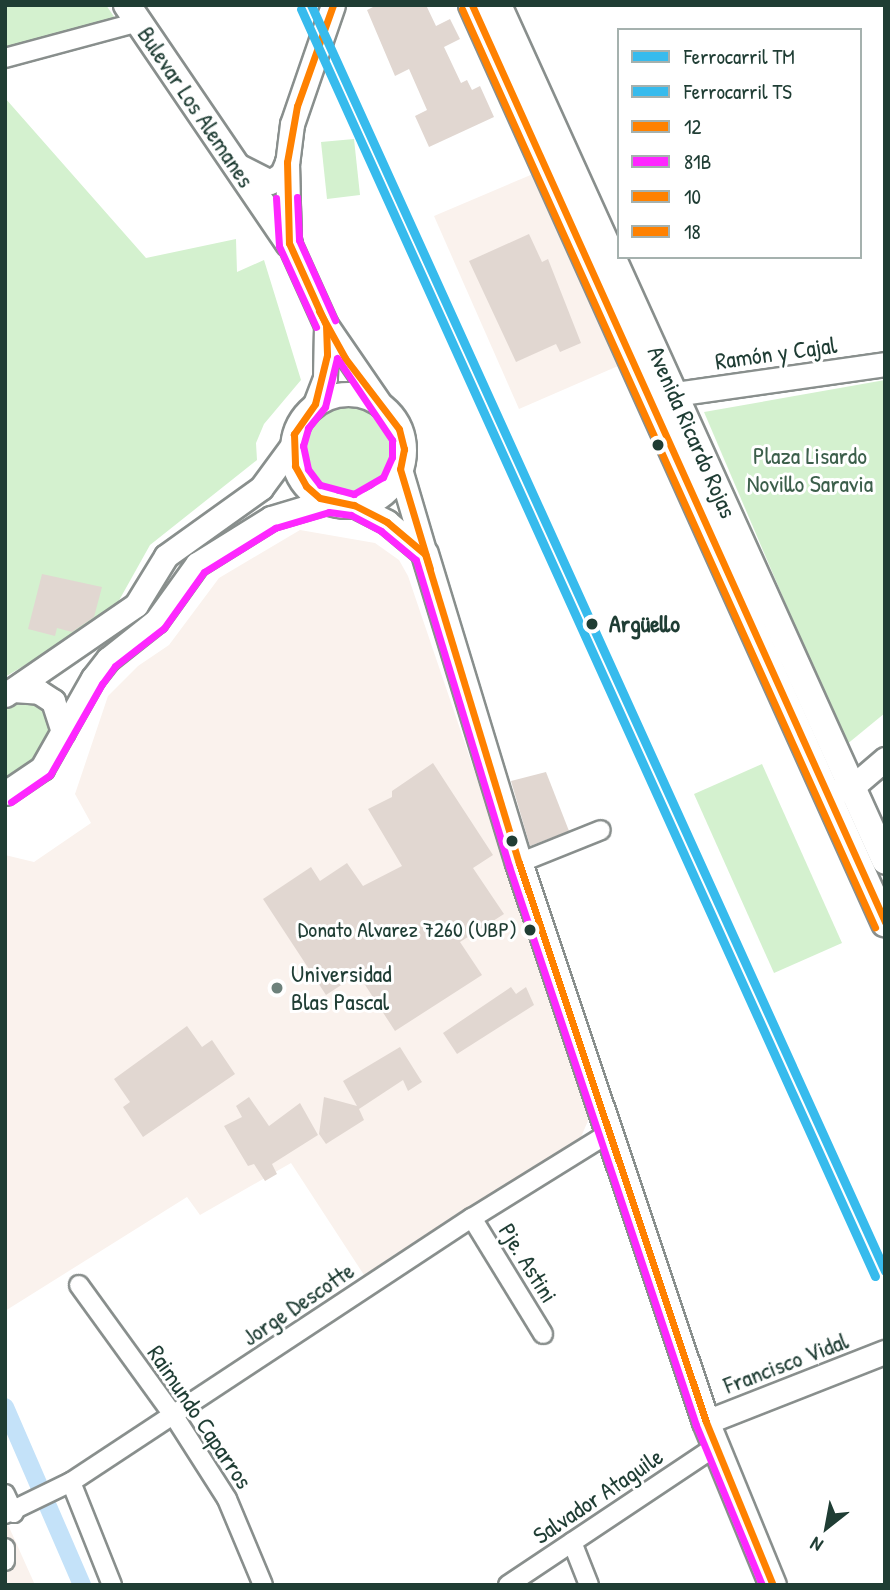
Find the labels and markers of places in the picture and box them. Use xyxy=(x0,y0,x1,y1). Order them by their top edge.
unlabelled marker xyxy=(651,438,665,452)
place label: Argüello xyxy=(609,610,680,638)
marker: Argüello xyxy=(581,613,603,635)
unlabelled marker xyxy=(505,834,519,848)
place label: Donato Alvarez 7260 (UBP) xyxy=(298,917,517,943)
marker: Donato Alvarez 7260 (UBP) xyxy=(523,923,537,937)
place label: Universidad Blas Pascal xyxy=(291,960,392,1016)
marker: Universidad Blas Pascal xyxy=(269,980,285,996)

